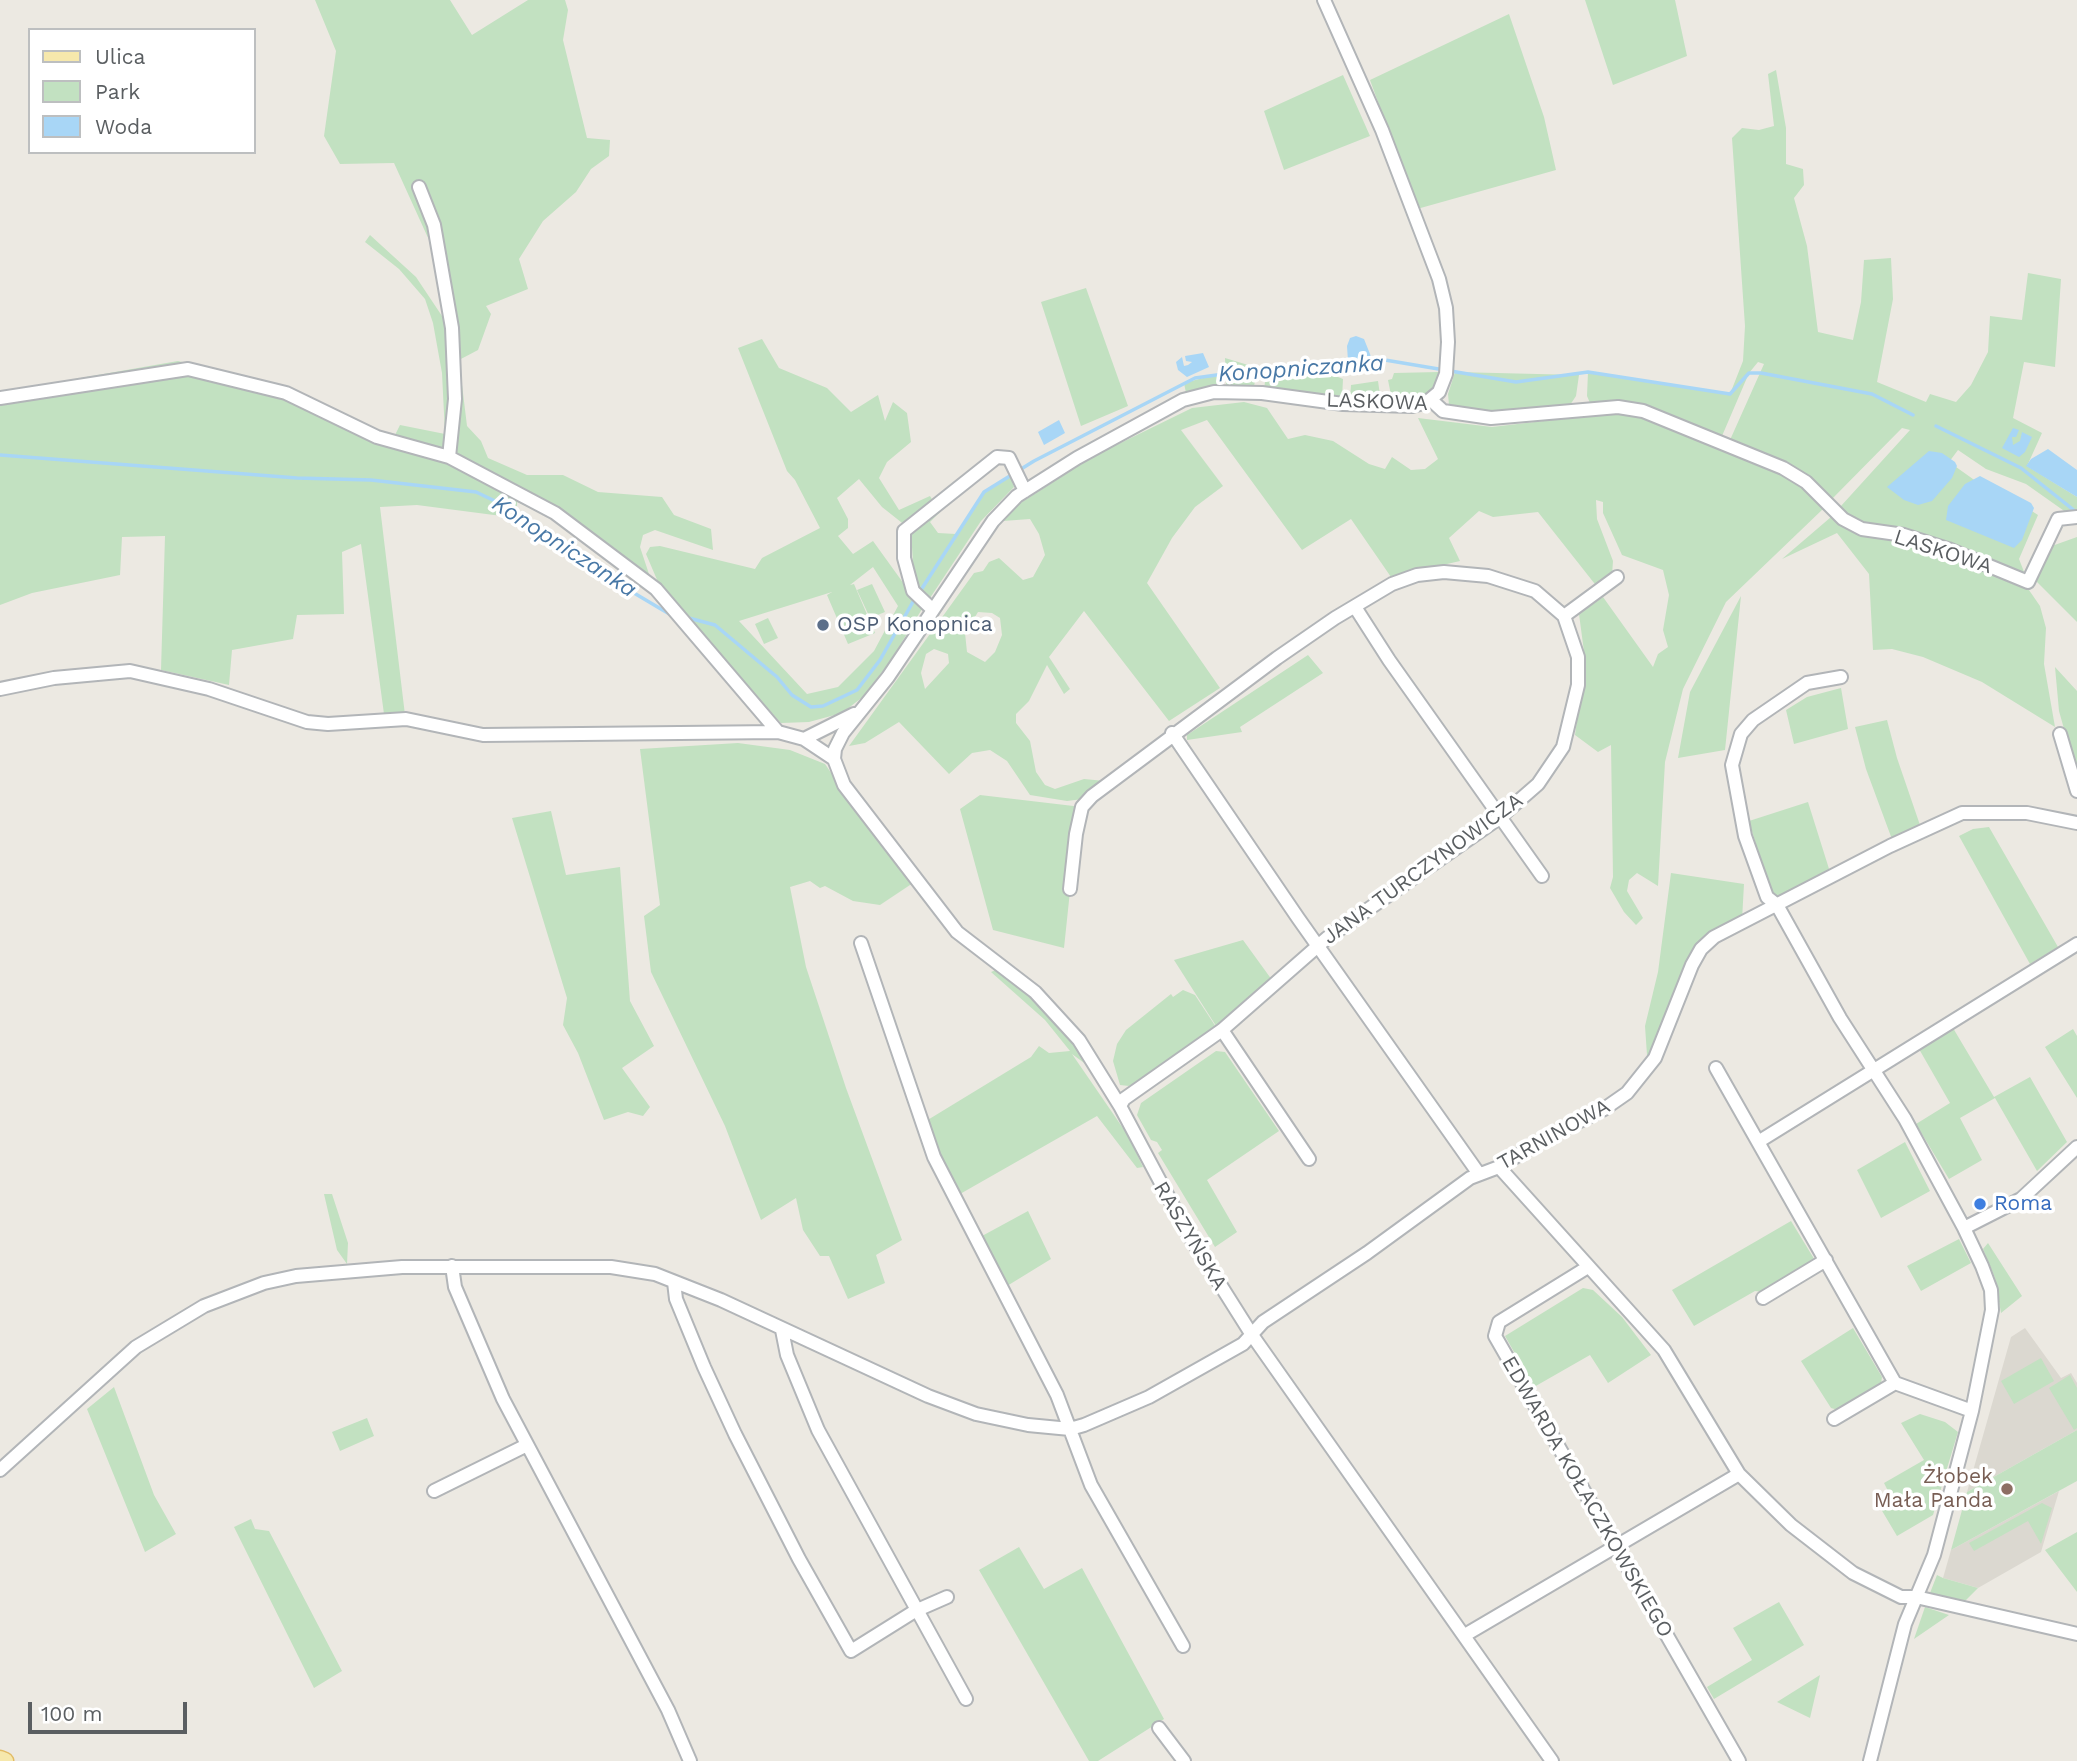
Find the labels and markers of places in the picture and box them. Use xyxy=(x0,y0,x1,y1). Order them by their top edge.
place label: OSP Konopnica xyxy=(837,612,993,638)
marker: OSP Konopnica xyxy=(815,617,831,633)
place label: Roma xyxy=(1994,1191,2052,1217)
marker: Roma xyxy=(1972,1196,1988,1212)
place label: Żłobek Mała Panda xyxy=(1874,1464,1993,1514)
marker: Żłobek Mała Panda xyxy=(1999,1481,2015,1497)

